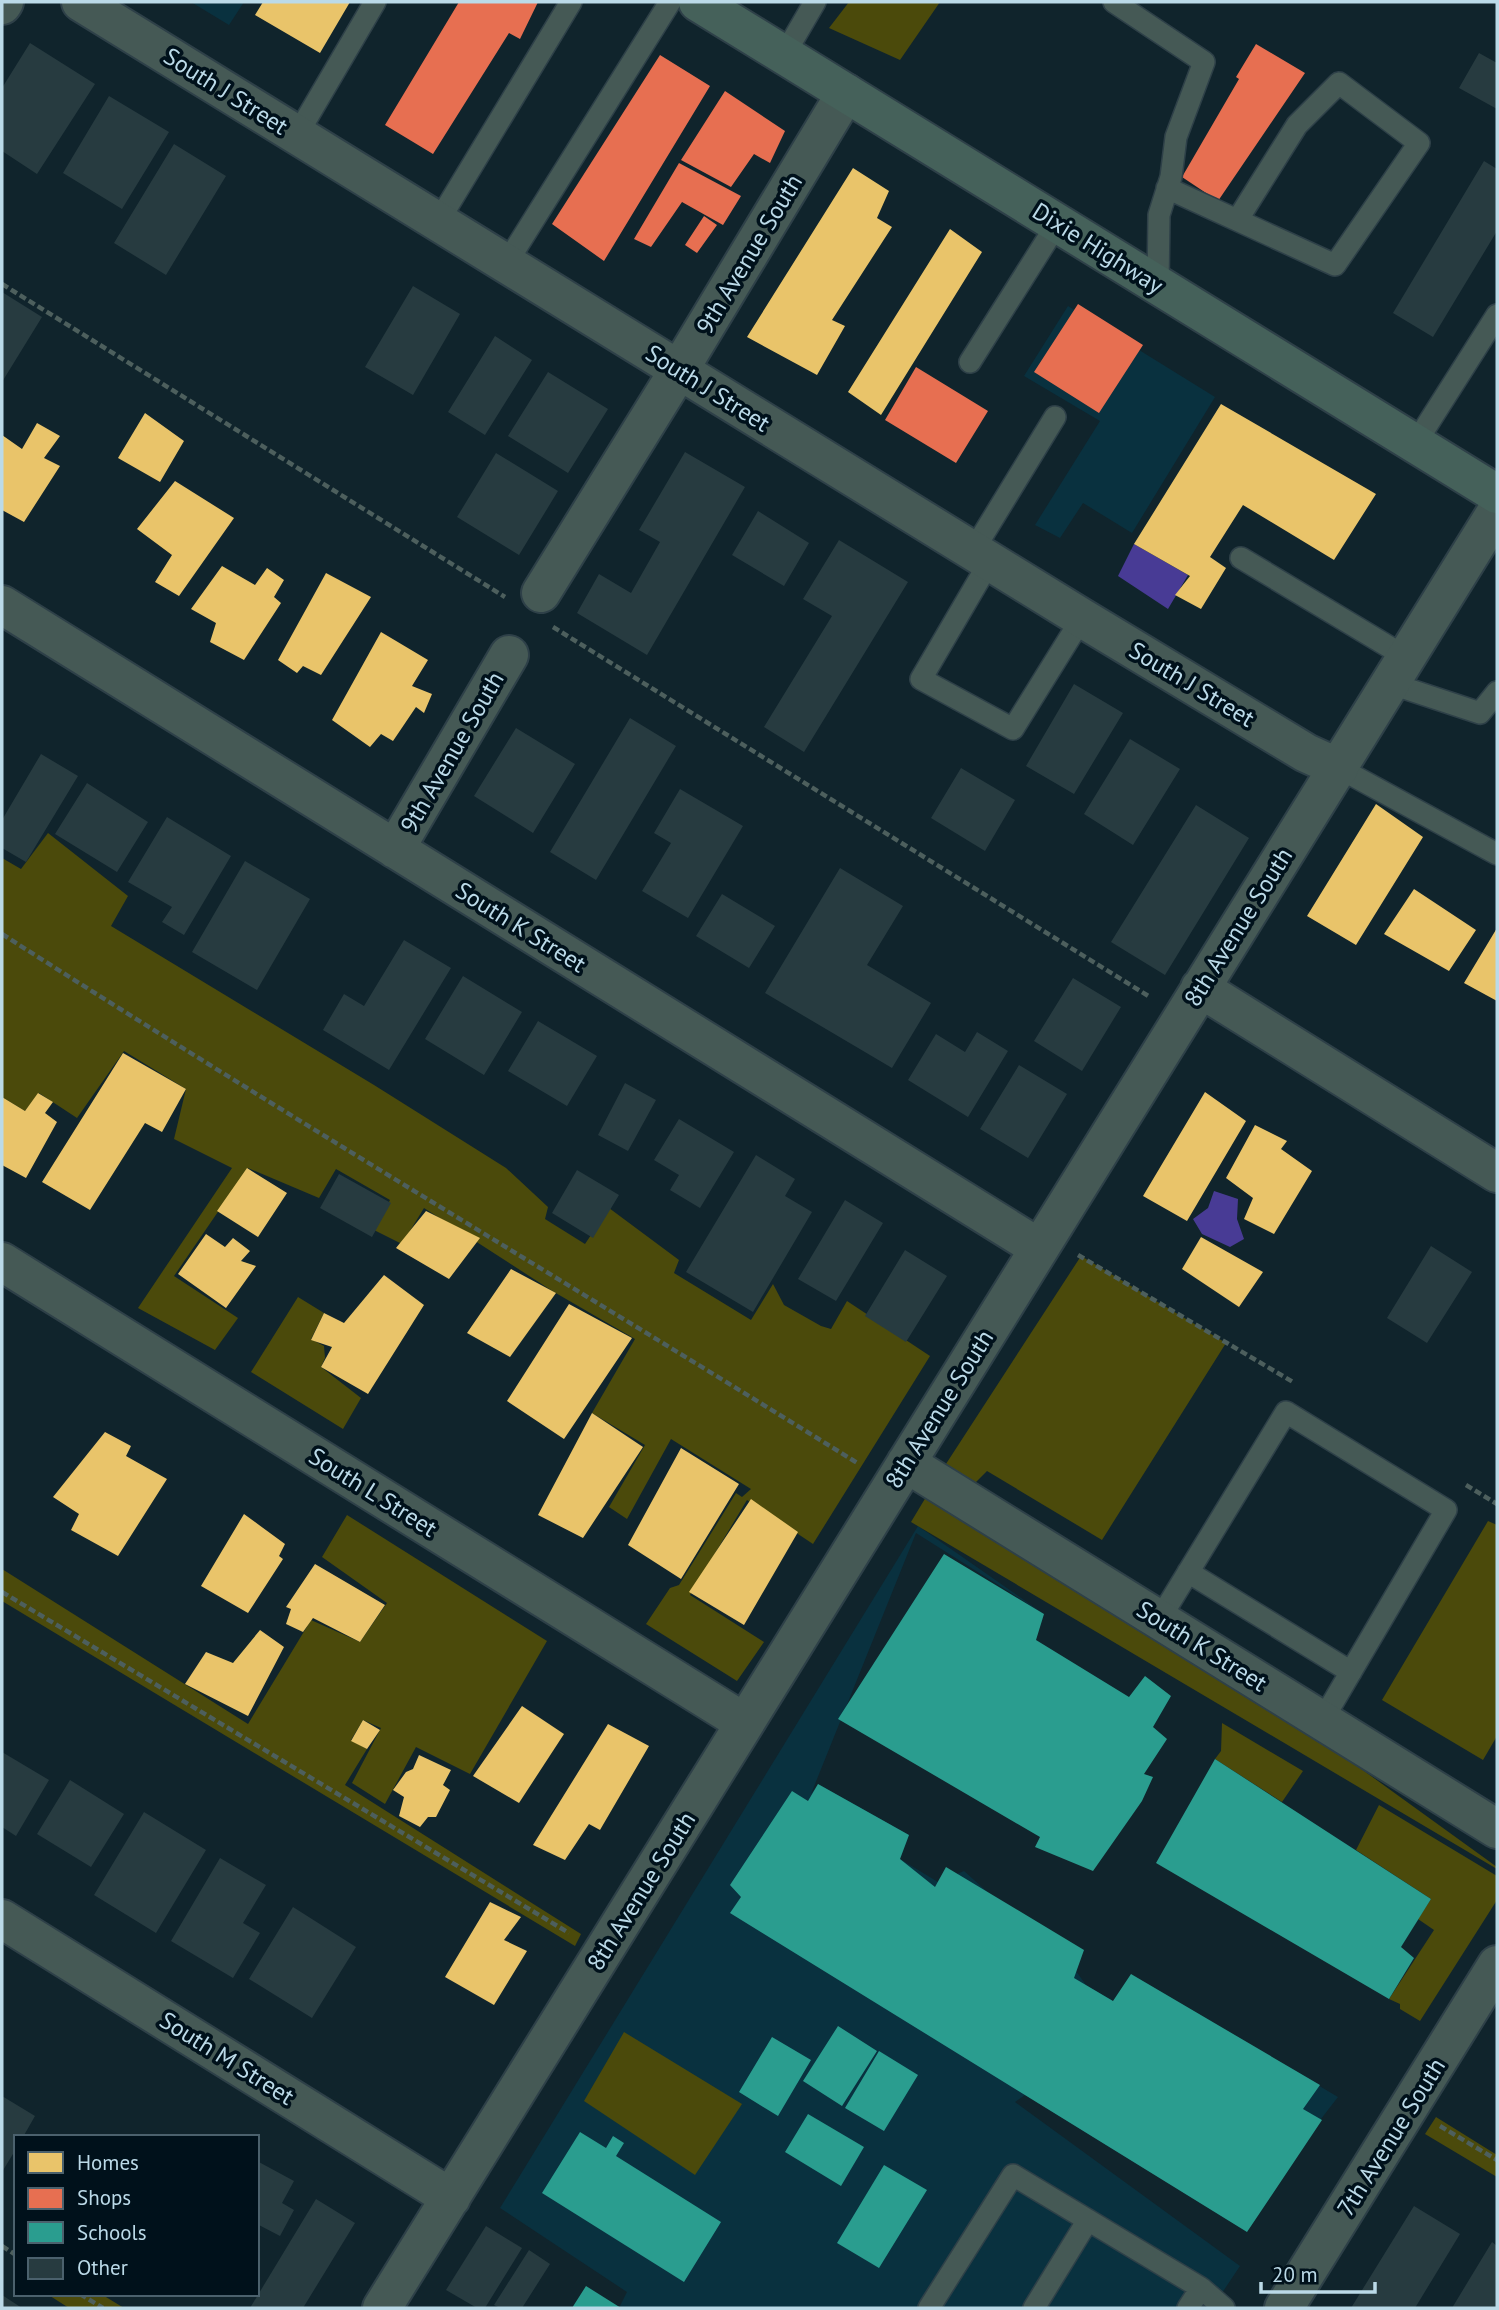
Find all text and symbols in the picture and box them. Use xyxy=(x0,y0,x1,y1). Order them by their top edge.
street label: South J Street xyxy=(158,41,294,141)
street label: 9th Avenue South xyxy=(689,168,809,340)
street label: Dixie Highway xyxy=(1027,195,1169,301)
street label: South J Street xyxy=(640,338,776,438)
street label: South J Street xyxy=(1124,634,1260,734)
street label: 9th Avenue South xyxy=(393,666,511,838)
street label: 8th Avenue South xyxy=(1177,842,1299,1012)
street label: South K Street xyxy=(450,875,592,979)
street label: 8th Avenue South xyxy=(878,1324,1000,1494)
street label: South L Street xyxy=(303,1440,443,1544)
street label: South K Street xyxy=(1131,1594,1273,1698)
street label: 8th Avenue South xyxy=(580,1806,702,1976)
street label: South M Street xyxy=(154,2004,300,2112)
street label: 7th Avenue South xyxy=(1330,2052,1452,2222)
legend xyxy=(14,2135,259,2296)
text: Homes xyxy=(77,2149,139,2176)
text: Shops xyxy=(77,2184,131,2211)
text: Schools xyxy=(77,2219,147,2246)
scale bar xyxy=(1261,2250,1375,2294)
text: Other xyxy=(77,2254,128,2281)
text: 20 m xyxy=(1272,2261,1318,2288)

